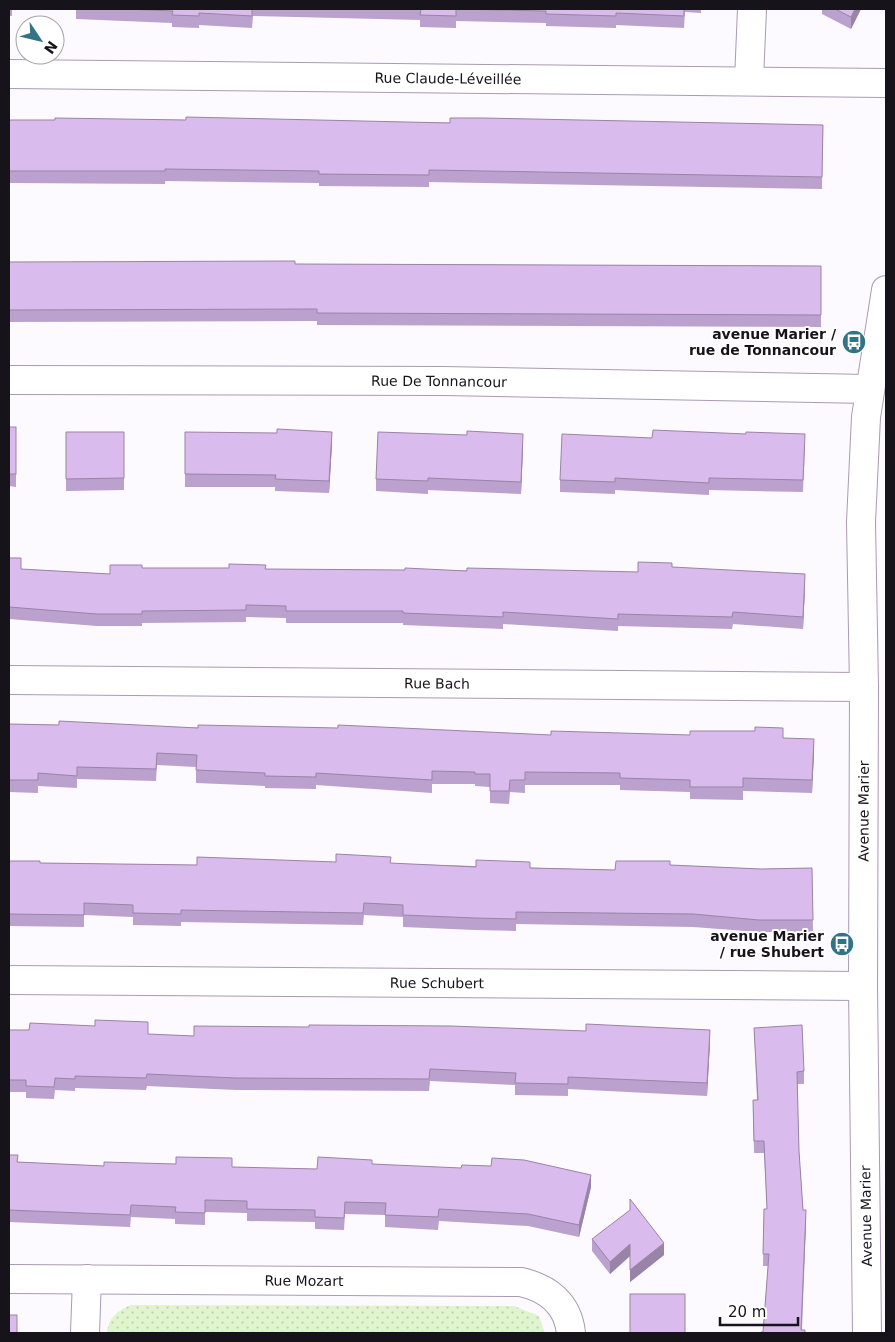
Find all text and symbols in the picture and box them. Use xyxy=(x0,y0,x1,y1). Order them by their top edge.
north arrow xyxy=(15,15,65,65)
text: N xyxy=(41,38,61,57)
street label: Rue Claude-Léveillée xyxy=(374,70,521,87)
place label: avenue Marier / rue de Tonnancour xyxy=(689,326,837,358)
bus stop icon: avenue Marier / rue de Tonnancour xyxy=(841,329,867,355)
street label: Rue De Tonnancour xyxy=(371,373,507,390)
street label: Rue Bach xyxy=(404,675,470,692)
street label: Avenue Marier xyxy=(855,760,872,862)
place label: avenue Marier / rue Shubert xyxy=(710,928,824,960)
bus stop icon: avenue Marier / rue Shubert xyxy=(829,931,855,957)
street label: Rue Schubert xyxy=(390,975,485,991)
street label: Avenue Marier xyxy=(857,1165,875,1267)
street label: Rue Mozart xyxy=(264,1272,344,1289)
scale bar xyxy=(720,1294,798,1326)
text: 20 m xyxy=(728,1303,766,1321)

